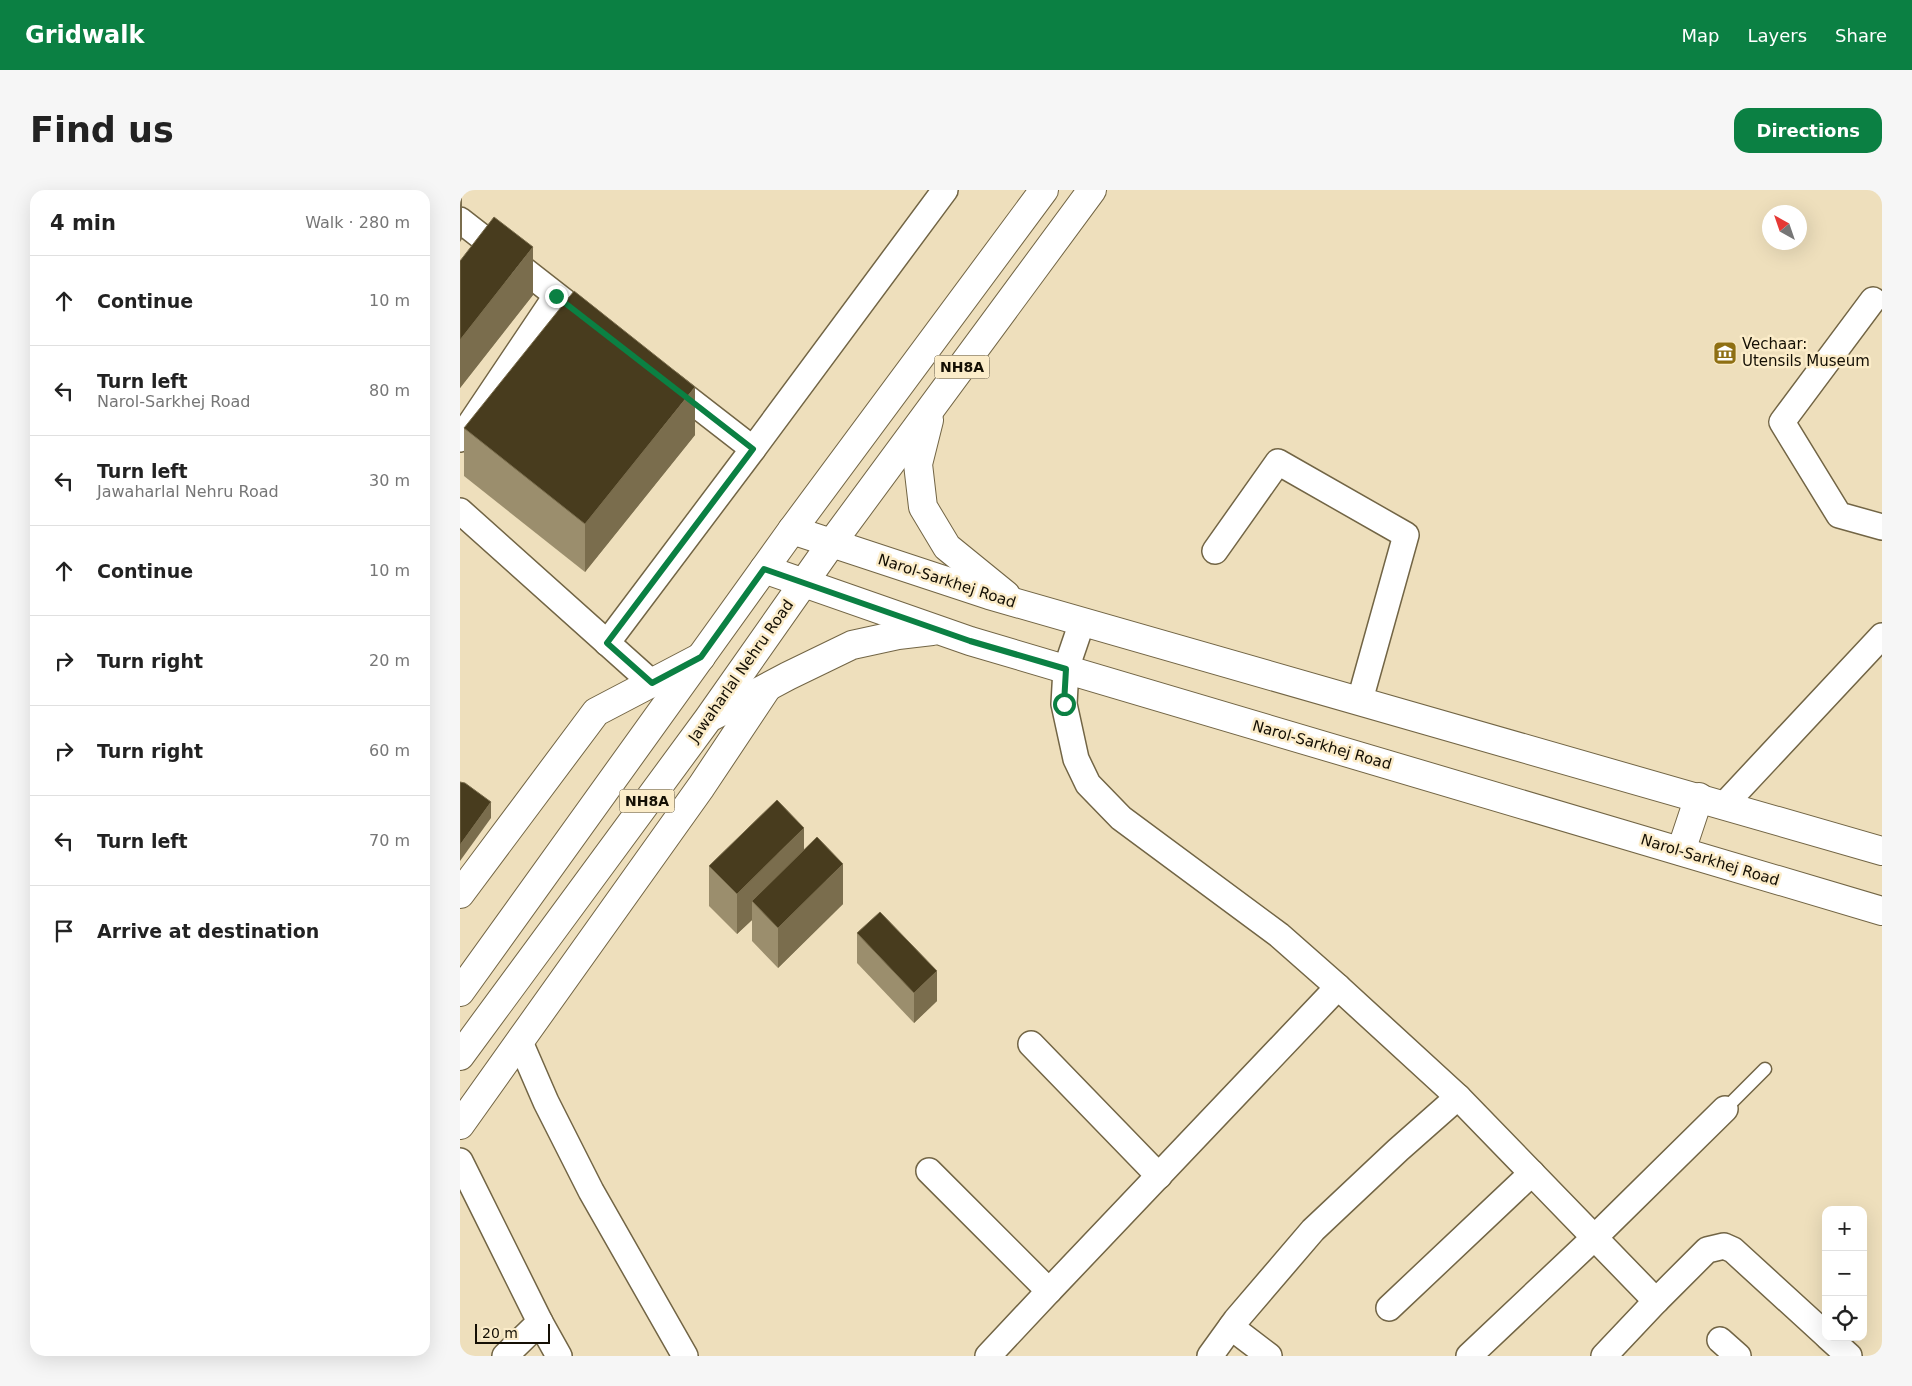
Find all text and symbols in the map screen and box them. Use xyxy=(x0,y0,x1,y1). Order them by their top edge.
text: Gridwalk xyxy=(25,21,145,49)
text: Map xyxy=(1681,25,1719,46)
text: Layers xyxy=(1747,25,1807,46)
text: Share xyxy=(1835,25,1887,46)
button: Directions xyxy=(1734,108,1882,153)
text: Find us xyxy=(30,110,174,150)
north arrow xyxy=(1762,205,1807,250)
text: 4 min xyxy=(50,211,116,235)
text: Walk · 280 m xyxy=(305,213,410,232)
route end xyxy=(545,285,568,308)
icon: ahead xyxy=(50,287,78,315)
text: Continue xyxy=(97,290,193,312)
text: 10 m xyxy=(369,291,410,310)
place label: Vechaar: Utensils Museum xyxy=(1742,335,1870,370)
museum icon: Vechaar: Utensils Museum xyxy=(1712,340,1738,366)
road number: NH8A xyxy=(934,356,990,378)
text: Turn left xyxy=(97,370,188,392)
icon: left xyxy=(50,377,78,405)
text: 80 m xyxy=(369,381,410,400)
text: Narol-Sarkhej Road xyxy=(97,392,250,411)
text: Turn left xyxy=(97,460,188,482)
icon: left xyxy=(50,467,78,495)
text: 30 m xyxy=(369,471,410,490)
text: Jawaharlal Nehru Road xyxy=(97,482,279,501)
street label: Narol-Sarkhej Road xyxy=(876,550,1018,612)
icon: ahead xyxy=(50,557,78,585)
text: Continue xyxy=(97,560,193,582)
text: 10 m xyxy=(369,561,410,580)
street label: Jawaharlal Nehru Road xyxy=(684,596,797,747)
icon: right xyxy=(50,647,78,675)
text: Turn right xyxy=(97,650,203,672)
text: 20 m xyxy=(369,651,410,670)
route start xyxy=(1053,693,1076,716)
street label: Narol-Sarkhej Road xyxy=(1250,717,1394,773)
icon: right xyxy=(50,737,78,765)
text: Turn right xyxy=(97,740,203,762)
text: 60 m xyxy=(369,741,410,760)
road number: NH8A xyxy=(620,790,674,812)
icon: left xyxy=(50,827,78,855)
text: Turn left xyxy=(97,830,188,852)
street label: Narol-Sarkhej Road xyxy=(1639,830,1781,890)
text: 70 m xyxy=(369,831,410,850)
icon: arrive xyxy=(50,917,78,945)
text: Arrive at destination xyxy=(97,920,319,942)
map controls xyxy=(1822,1206,1867,1341)
button: + xyxy=(1822,1206,1867,1251)
button: − xyxy=(1822,1251,1867,1296)
button: locate xyxy=(1822,1296,1867,1341)
scale bar xyxy=(475,1321,550,1344)
text: 20 m xyxy=(482,1325,518,1341)

